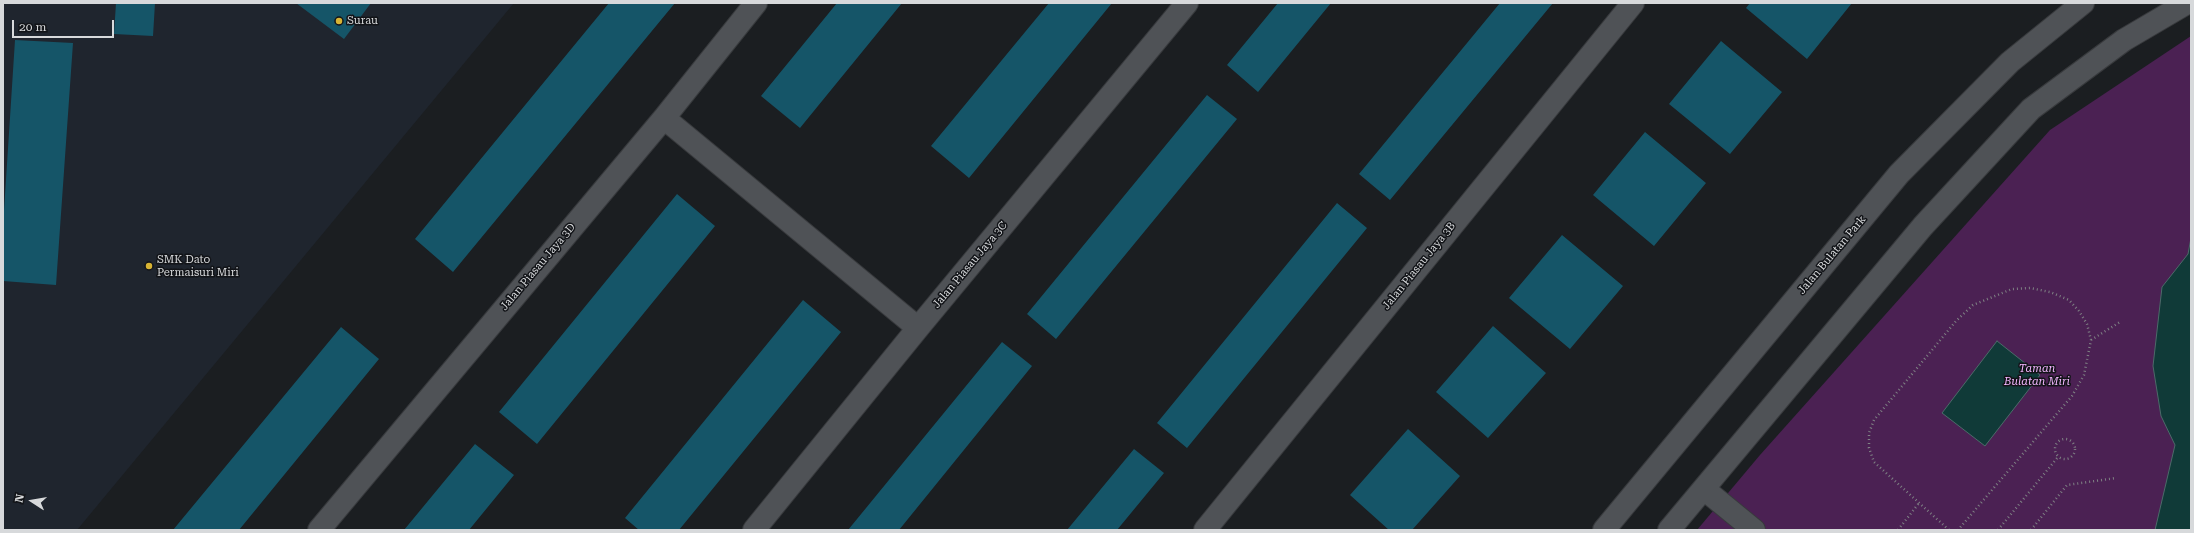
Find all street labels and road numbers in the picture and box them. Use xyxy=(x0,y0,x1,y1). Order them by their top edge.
street label: Jalan Bulatan Park xyxy=(1795,213,1869,297)
street label: Jalan Piasau Jaya 3C xyxy=(930,219,1010,311)
street label: Jalan Piasau Jaya 3B xyxy=(1380,220,1458,312)
street label: Jalan Piasau Jaya 3D xyxy=(498,221,578,313)

